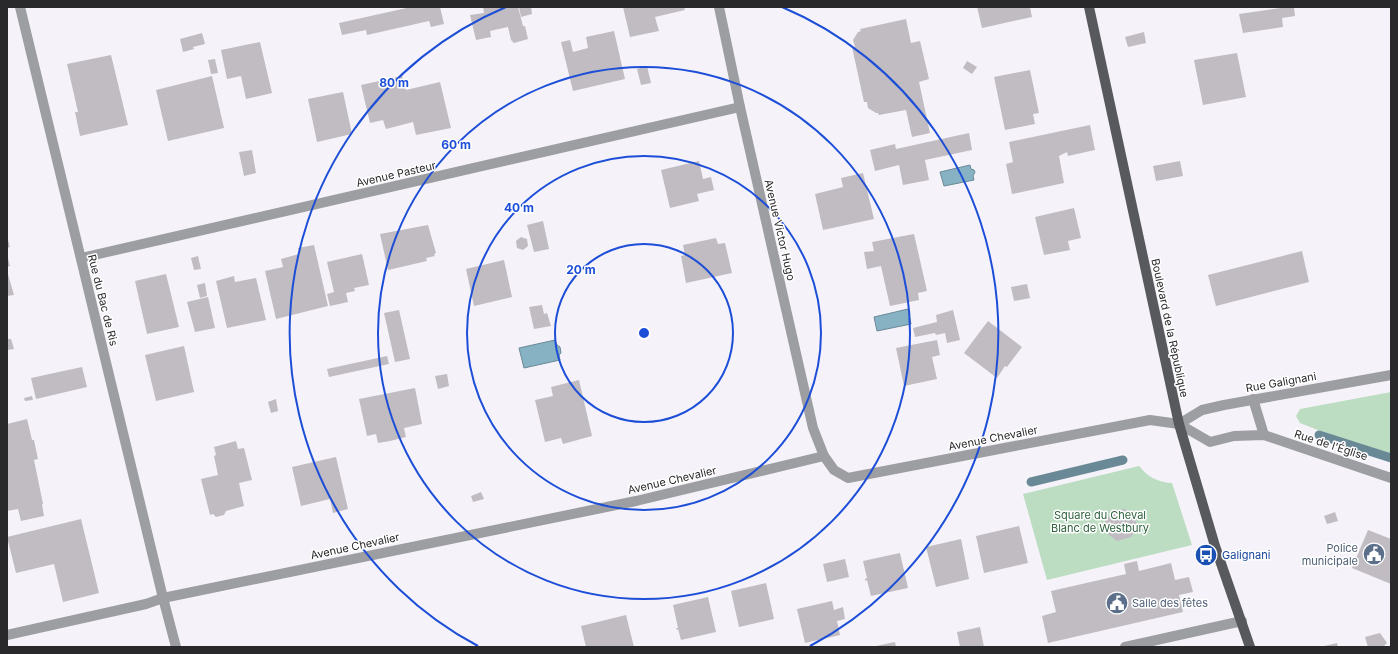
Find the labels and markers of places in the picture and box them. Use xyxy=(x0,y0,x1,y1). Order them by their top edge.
centre of rings xyxy=(637,326,651,340)
place label: Police municipale xyxy=(1302,541,1358,568)
public building icon: Police municipale xyxy=(1361,541,1387,567)
bus stop icon: Galignani xyxy=(1193,542,1219,568)
place label: Galignani xyxy=(1222,548,1270,562)
public building icon: Salle des fêtes xyxy=(1104,590,1130,616)
place label: Salle des fêtes xyxy=(1132,596,1208,610)

